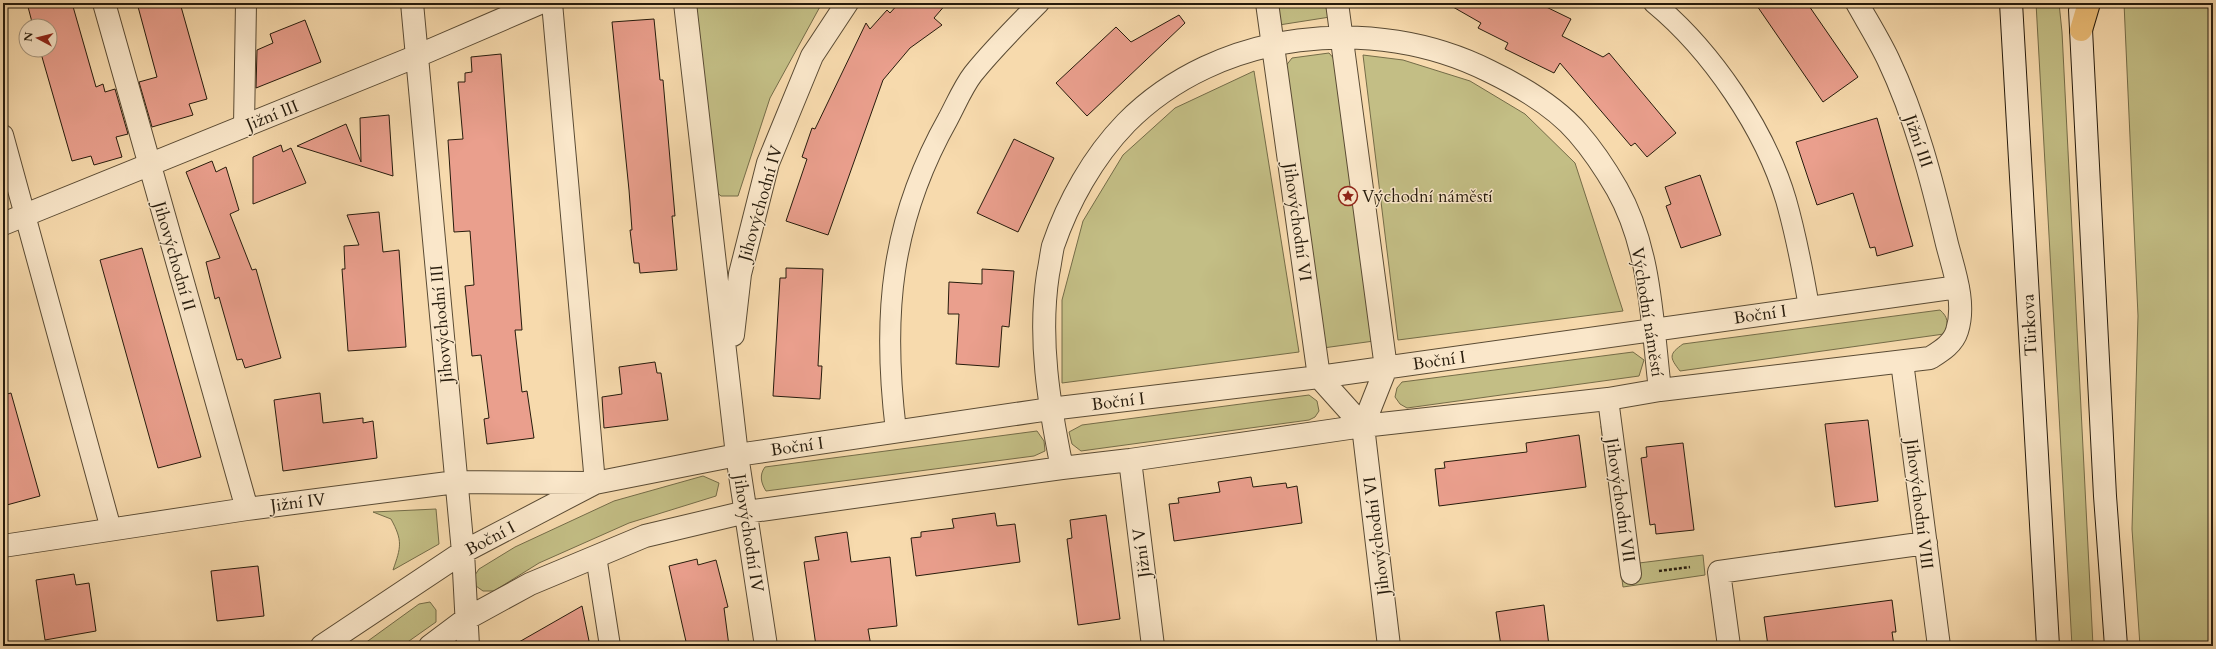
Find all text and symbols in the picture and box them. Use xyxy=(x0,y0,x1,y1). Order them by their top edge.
north arrow xyxy=(18,18,58,58)
text: N xyxy=(21,31,37,42)
street label: Jižní III xyxy=(240,95,302,137)
street label: Jižní III xyxy=(1898,109,1938,171)
street label: Jihovýchodní IV xyxy=(732,142,788,267)
street label: Jihovýchodní VI xyxy=(1277,158,1317,283)
place icon: Východní náměstí xyxy=(1337,185,1359,207)
place label: Východní náměstí xyxy=(1362,185,1493,208)
street label: Jihovýchodní II xyxy=(147,196,201,314)
street label: Východní náměstí xyxy=(1626,246,1669,379)
street label: Jihovýchodní III xyxy=(425,264,458,387)
street label: Türkova xyxy=(2016,293,2043,357)
street label: Boční I xyxy=(1732,299,1788,330)
street label: Boční I xyxy=(1411,345,1467,376)
street label: Boční I xyxy=(1090,387,1146,416)
street label: Boční I xyxy=(769,431,825,462)
street label: Jihovýchodní VII xyxy=(1600,434,1641,564)
street label: Jihovýchodní VIII xyxy=(1900,435,1939,571)
street label: Jihovýchodní IV xyxy=(727,469,769,594)
street label: Jihovýchodní VI xyxy=(1358,475,1396,600)
street label: Jižní IV xyxy=(266,488,327,518)
street label: Boční I xyxy=(461,516,519,561)
street label: Jižní V xyxy=(1127,526,1156,582)

